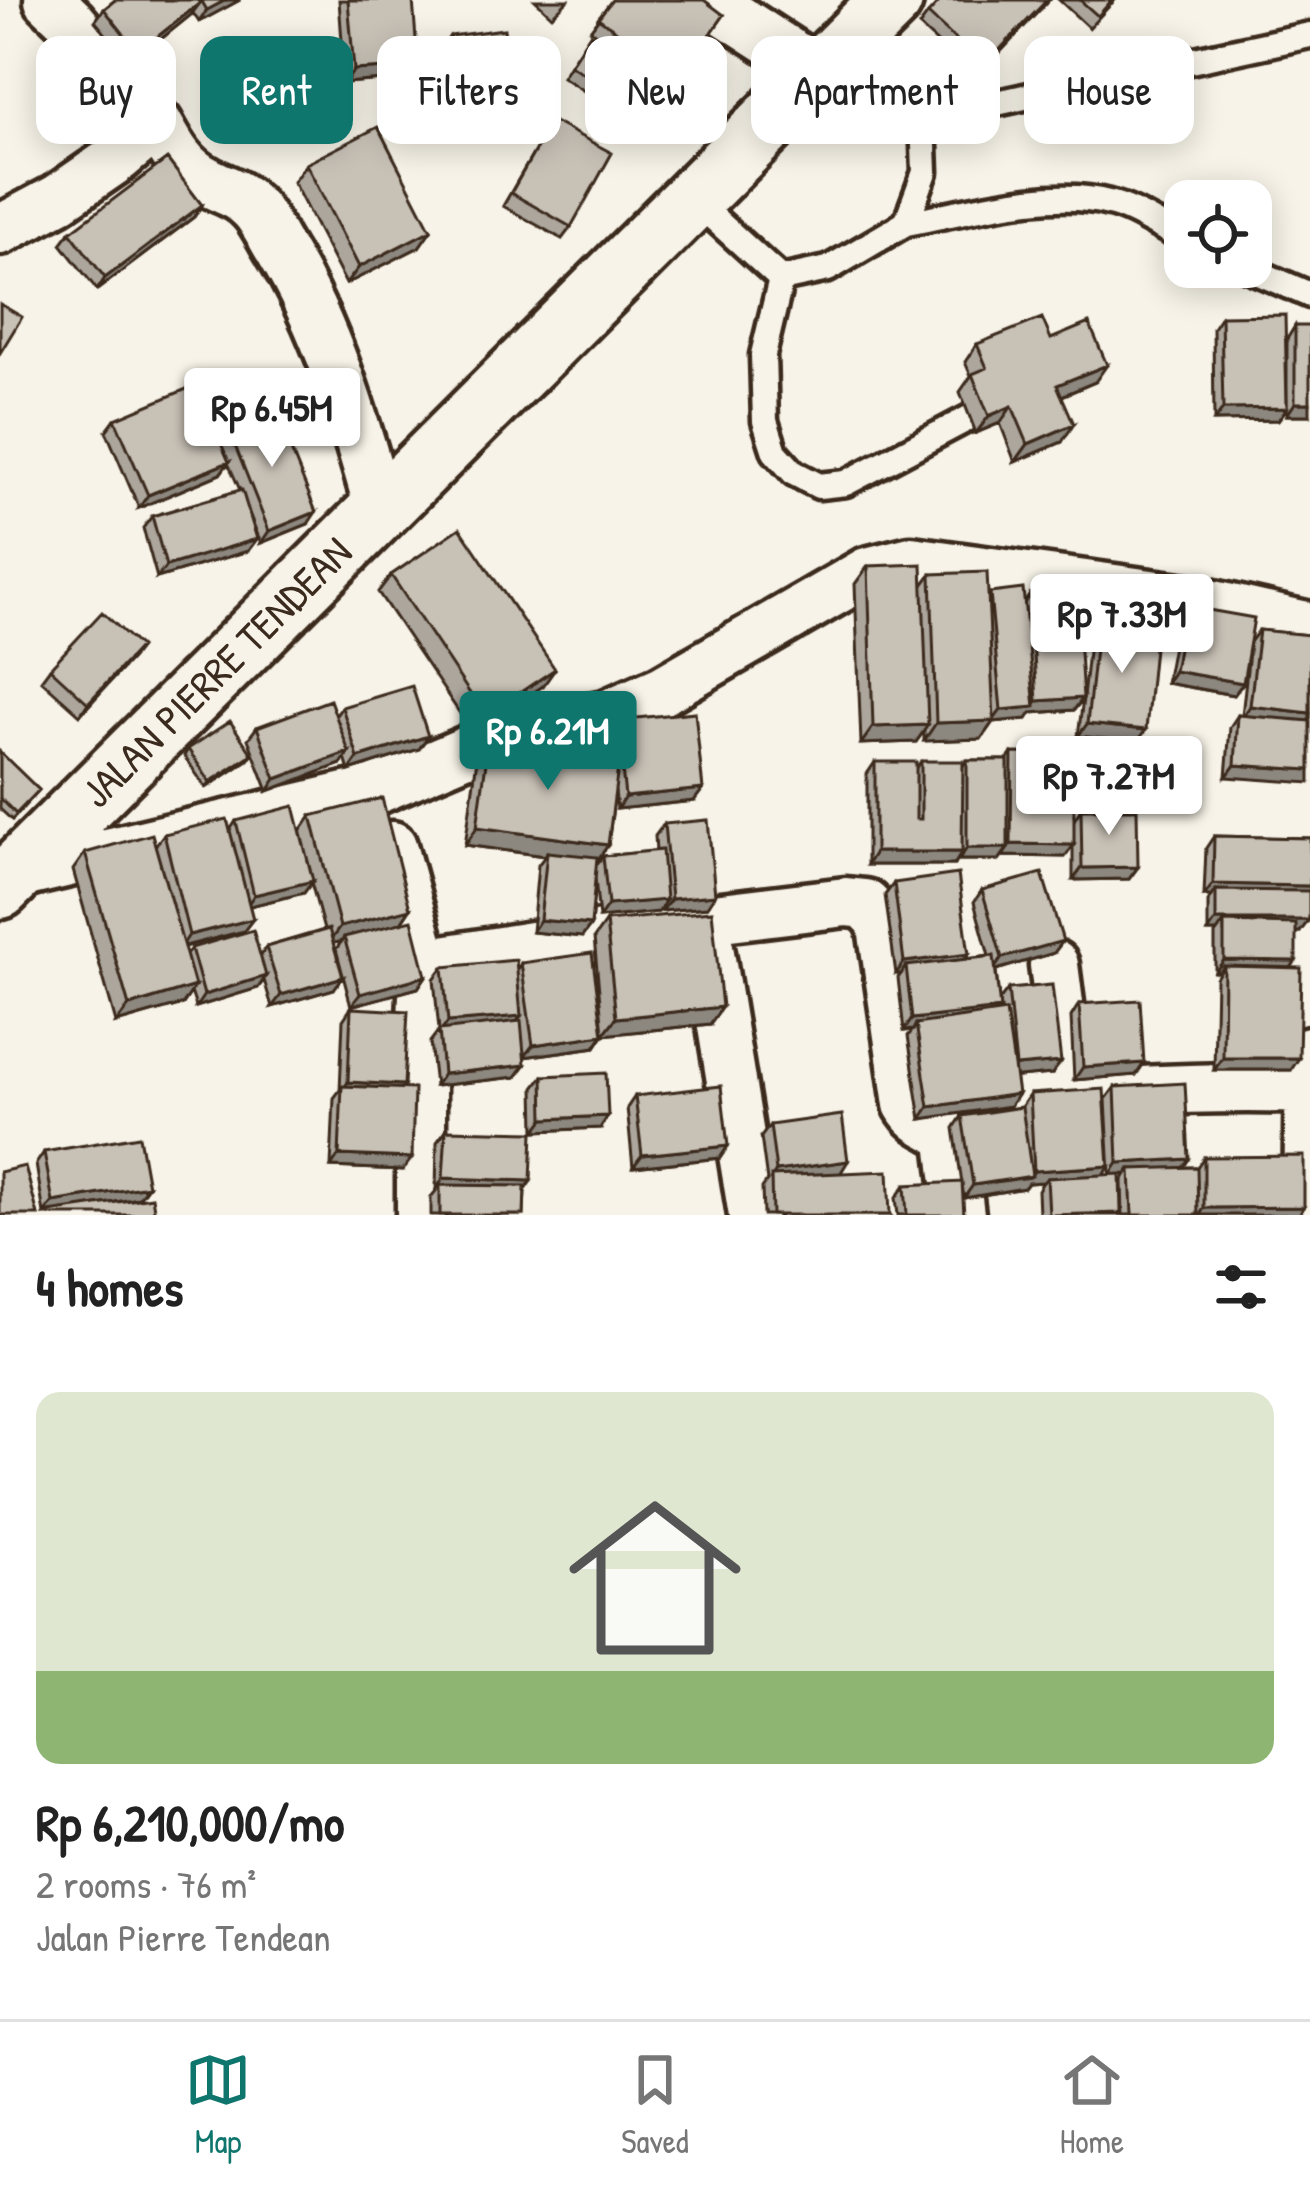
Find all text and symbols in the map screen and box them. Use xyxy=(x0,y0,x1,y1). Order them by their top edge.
chip: Buy xyxy=(36,36,176,144)
chip: Rent xyxy=(200,36,353,144)
chip: Filters xyxy=(377,36,561,144)
chip: New xyxy=(585,36,727,144)
chip: Apartment xyxy=(751,36,1000,144)
chip: House xyxy=(1024,36,1194,144)
map controls xyxy=(1164,180,1272,288)
button: locate xyxy=(1164,180,1272,288)
pin: Rp 6.45M xyxy=(148,368,396,470)
text: Rp 6.45M xyxy=(211,380,333,433)
street label: JALAN PIERRE TENDEAN xyxy=(68,524,363,819)
pin: Rp 7.33M xyxy=(998,574,1246,676)
text: Rp 7.33M xyxy=(1057,586,1187,639)
pin: Rp 6.21M xyxy=(424,691,672,793)
text: Rp 6.21M xyxy=(487,703,609,756)
pin: Rp 7.27M xyxy=(985,736,1233,838)
text: Rp 7.27M xyxy=(1043,748,1175,801)
text: 4 homes xyxy=(36,1253,183,1322)
icon: filters xyxy=(1208,1254,1274,1320)
icon: home xyxy=(547,1470,763,1686)
text: Rp 6,210,000/mo xyxy=(36,1788,344,1857)
text: 2 rooms · 76 m² xyxy=(36,1857,256,1910)
text: Jalan Pierre Tendean xyxy=(36,1910,331,1963)
tab: Map xyxy=(185,2047,251,2163)
tab: Saved xyxy=(621,2047,689,2163)
tab: Home xyxy=(1059,2047,1125,2163)

